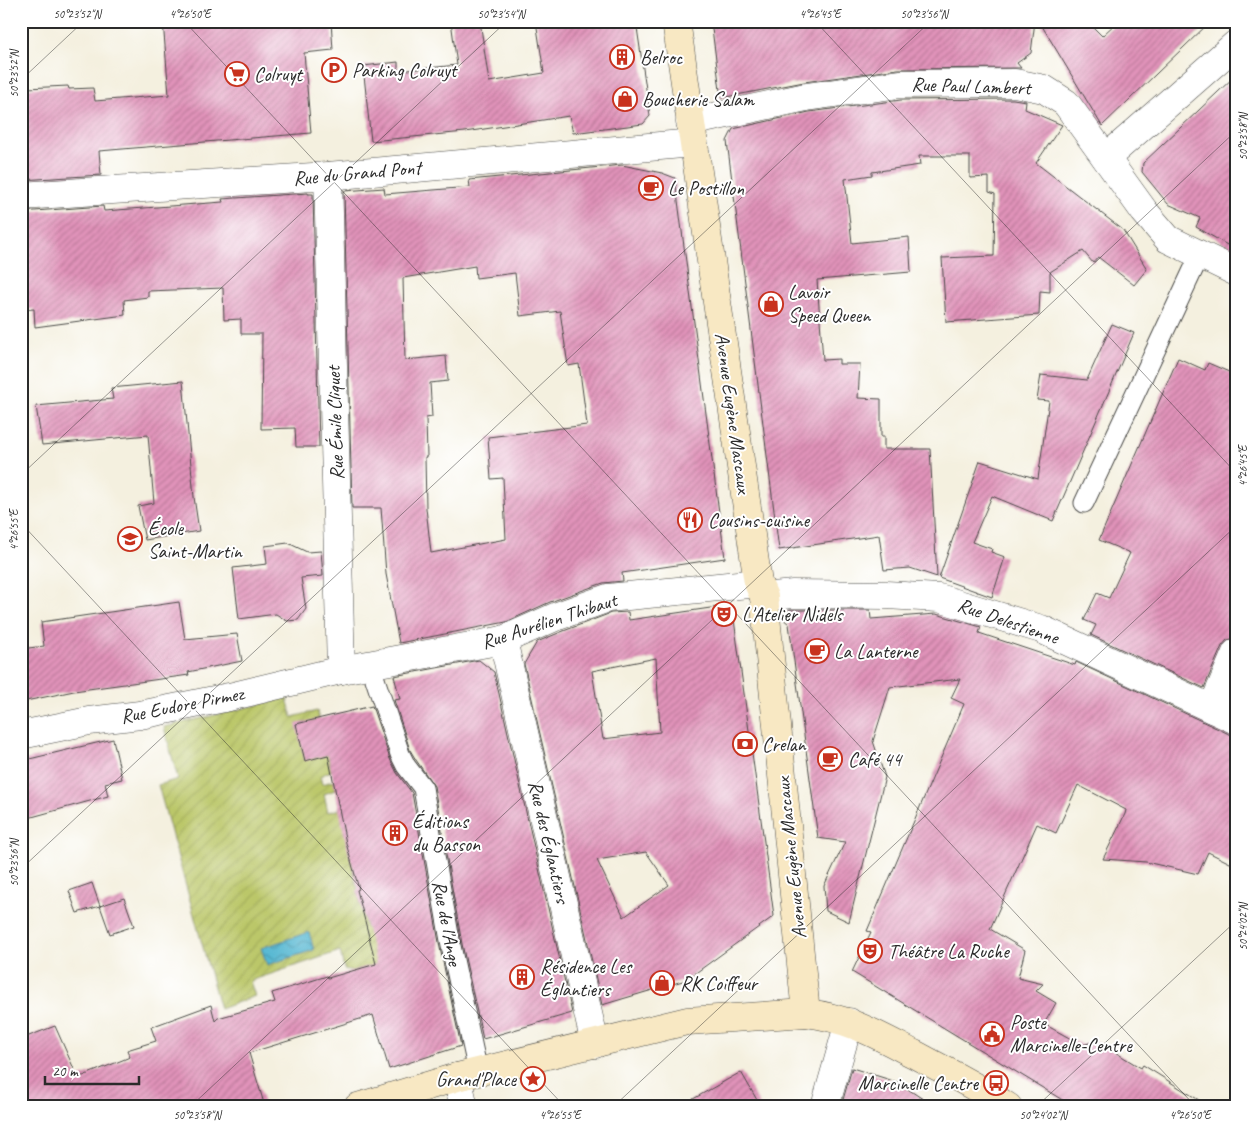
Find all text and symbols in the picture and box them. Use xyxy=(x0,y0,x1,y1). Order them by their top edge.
text: 50°23'52"N xyxy=(53,6,102,22)
text: 4°26'50"E xyxy=(170,6,212,22)
text: 50°23'54"N xyxy=(477,6,526,22)
text: 4°26'45"E xyxy=(800,6,842,22)
text: 50°23'56"N xyxy=(900,6,949,22)
building icon: Belroc xyxy=(609,44,635,70)
place label: Belroc xyxy=(640,45,683,70)
text: 50°23'52"N xyxy=(6,49,22,98)
parking icon: Parking Colruyt xyxy=(321,57,347,83)
place label: Parking Colruyt xyxy=(352,58,459,83)
supermarket icon: Colruyt xyxy=(224,61,250,87)
place label: Colruyt xyxy=(254,62,304,87)
street label: Rue Paul Lambert xyxy=(911,71,1033,101)
shop icon: Boucherie Salam xyxy=(612,86,638,112)
place label: Boucherie Salam xyxy=(642,87,756,112)
text: 50°23'58"N xyxy=(1235,112,1251,161)
street label: Rue du Grand Pont xyxy=(292,155,425,191)
cafe icon: Le Postillon xyxy=(638,175,664,201)
place label: Le Postillon xyxy=(668,176,745,201)
place label: Lavoir Speed Queen xyxy=(788,280,871,328)
shop icon: Lavoir Speed Queen xyxy=(758,291,784,317)
street label: Avenue Eugène Mascaux xyxy=(709,331,757,497)
street label: Rue Émile Cliquet xyxy=(320,363,349,480)
text: 4°26'45"E xyxy=(1235,444,1251,487)
restaurant icon: Cousins-cuisine xyxy=(677,507,703,533)
text: 4°26'55"E xyxy=(6,508,22,551)
place label: Cousins-cuisine xyxy=(708,508,811,533)
place label: École Saint-Martin xyxy=(148,516,243,564)
school or university icon: École Saint-Martin xyxy=(117,526,143,552)
street label: Rue Aurélien Thibaut xyxy=(478,587,622,655)
street label: Rue Delestienne xyxy=(954,592,1063,650)
theatre icon: L'Atelier Nidels xyxy=(711,601,737,627)
place label: L'Atelier Nidels xyxy=(742,602,845,627)
cafe icon: La Lanterne xyxy=(804,638,830,664)
place label: La Lanterne xyxy=(834,639,919,664)
street label: Rue Eudore Pirmez xyxy=(118,681,247,729)
bank icon: Crelan xyxy=(732,731,758,757)
place label: Crelan xyxy=(762,732,807,757)
cafe icon: Café 44 xyxy=(817,746,843,772)
place label: Café 44 xyxy=(848,747,903,772)
street label: Avenue Eugène Mascaux xyxy=(770,774,812,940)
street label: Rue des Églantiers xyxy=(523,778,576,908)
place label: Éditions du Basson xyxy=(412,809,481,857)
building icon: Éditions du Basson xyxy=(382,820,408,846)
text: 50°23'56"N xyxy=(6,838,22,887)
street label: Rue de l'Ange xyxy=(427,878,468,969)
text: 50°24'02"N xyxy=(1235,902,1251,951)
theatre icon: Théâtre La Ruche xyxy=(857,938,883,964)
place label: Théâtre La Ruche xyxy=(888,939,1010,964)
place label: Résidence Les Églantiers xyxy=(540,954,634,1002)
building icon: Résidence Les Églantiers xyxy=(509,964,535,990)
shop icon: RK Coiffeur xyxy=(649,970,675,996)
place label: RK Coiffeur xyxy=(680,971,759,996)
place label: Poste Marcinelle-Centre xyxy=(1010,1010,1133,1058)
public building icon: Poste Marcinelle-Centre xyxy=(979,1021,1005,1047)
scale bar xyxy=(45,1053,139,1085)
text: 20 m xyxy=(52,1062,79,1081)
place icon: Grand'Place xyxy=(520,1066,546,1092)
place label: Grand'Place xyxy=(436,1067,517,1092)
bus stop icon: Marcinelle Centre xyxy=(983,1070,1009,1096)
place label: Marcinelle Centre xyxy=(858,1071,979,1096)
text: 50°23'58"N xyxy=(173,1107,222,1123)
text: 4°26'55"E xyxy=(540,1107,582,1123)
text: 50°24'02"N xyxy=(1019,1107,1068,1123)
text: 4°26'50"E xyxy=(1170,1107,1212,1123)

